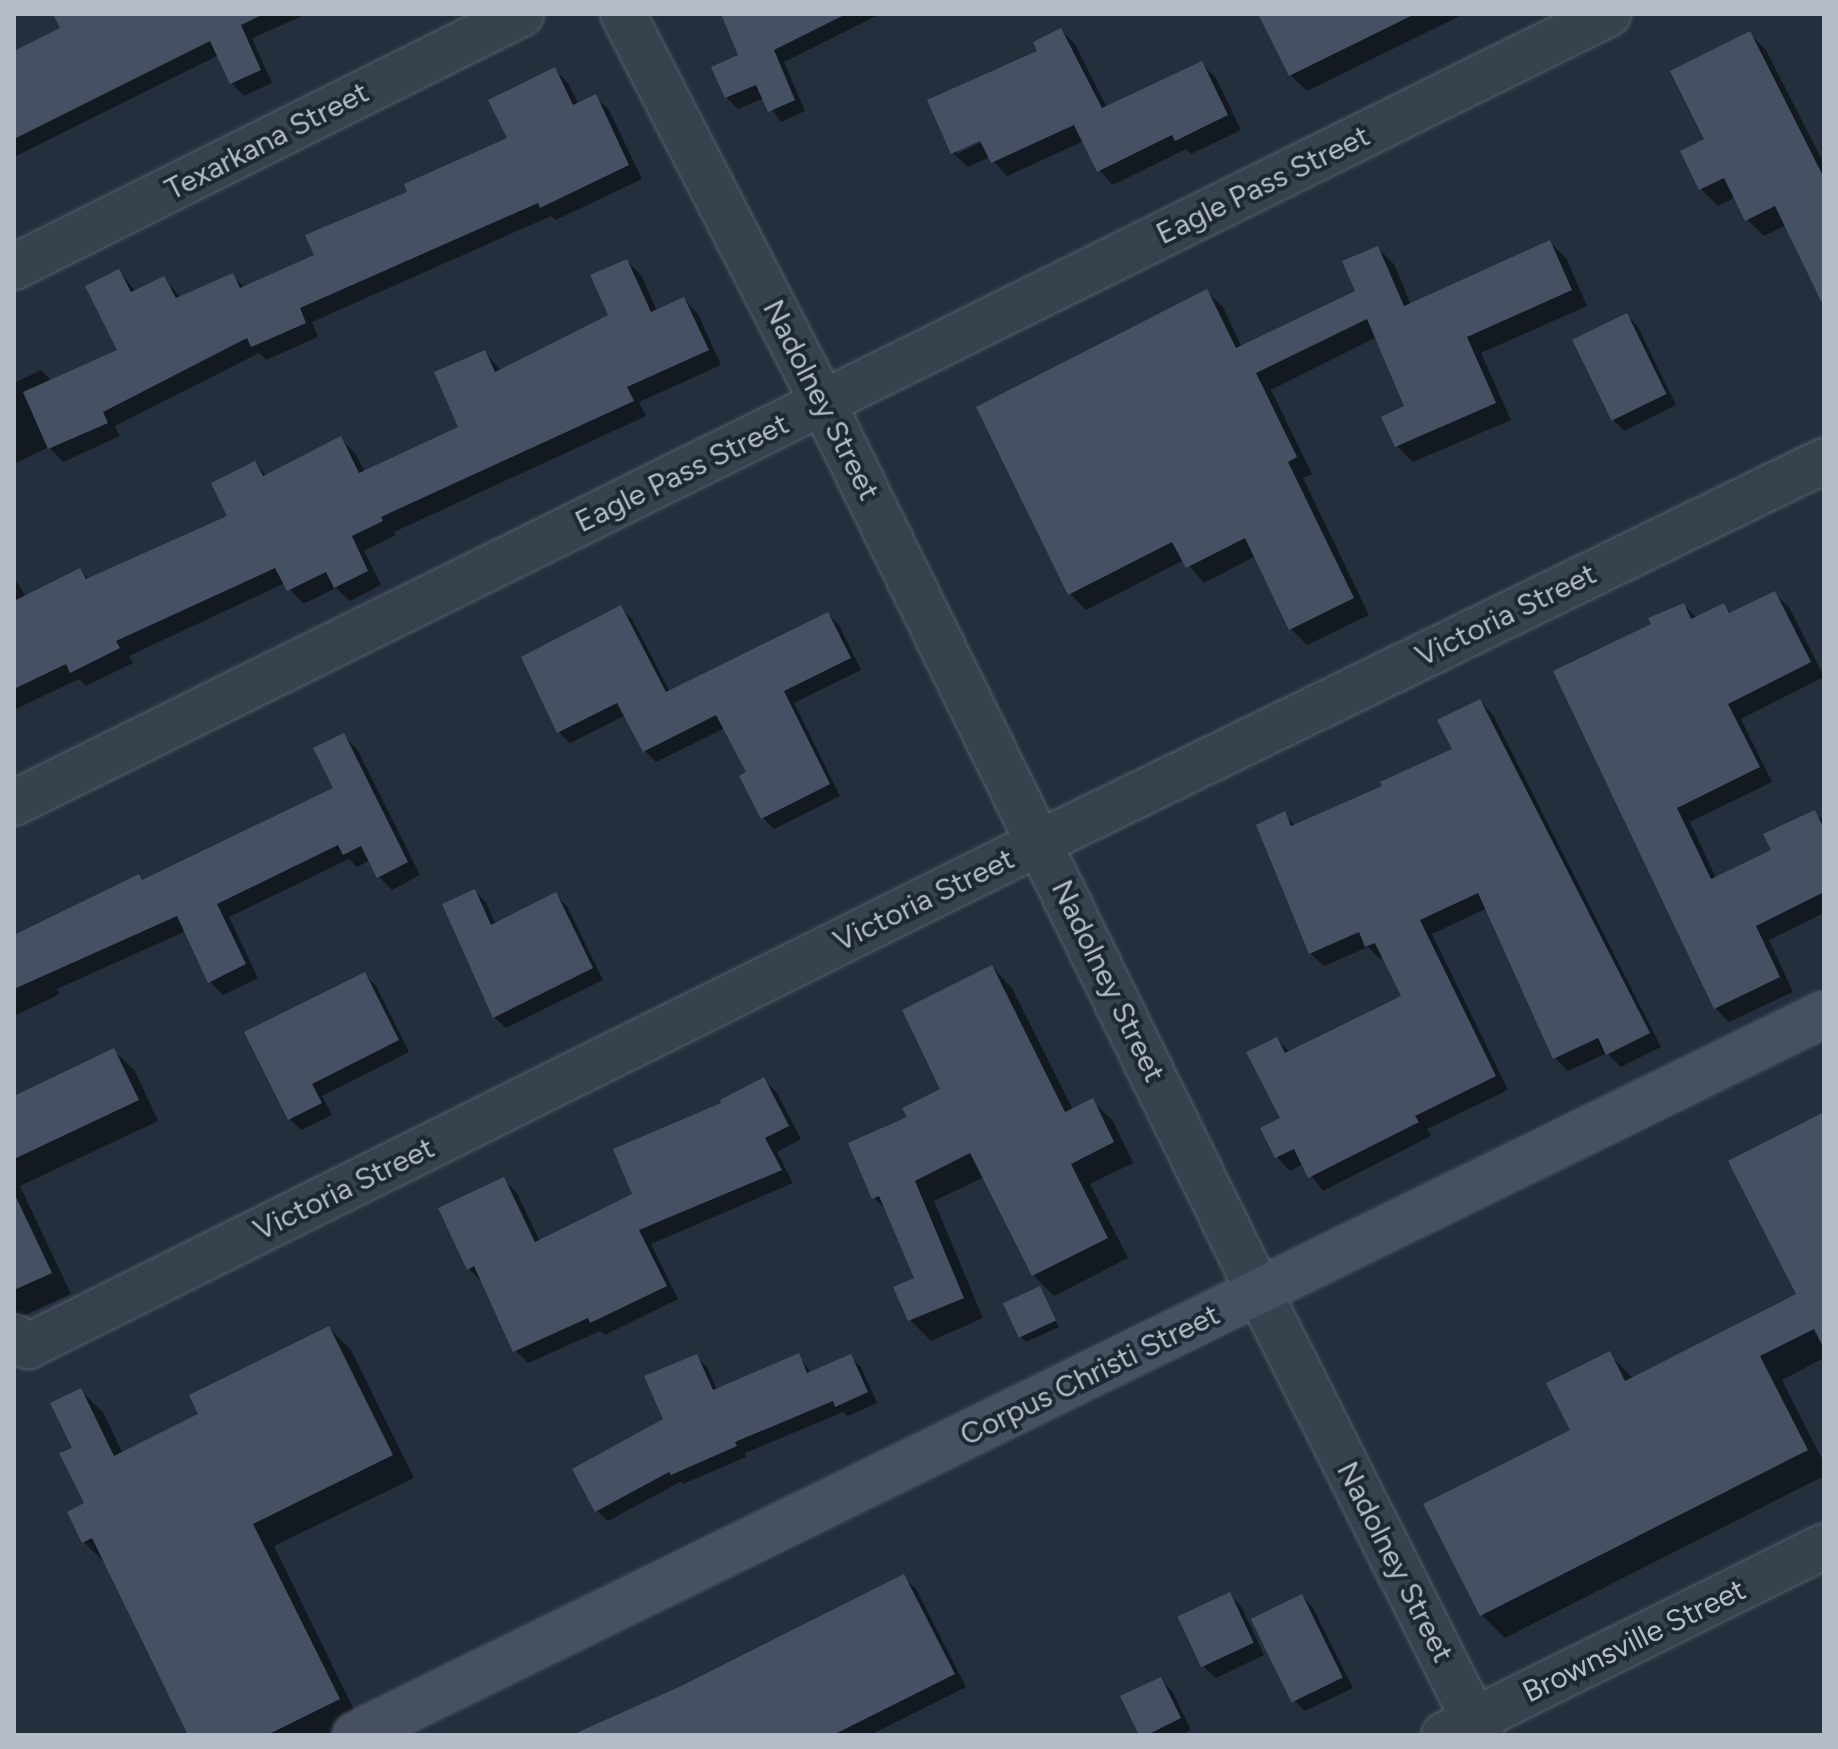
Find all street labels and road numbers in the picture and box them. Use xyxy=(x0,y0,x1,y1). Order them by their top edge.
street label: Texarkana Street xyxy=(159,74,375,208)
street label: Eagle Pass Street xyxy=(1150,118,1376,252)
street label: Nadolney Street xyxy=(755,294,887,506)
street label: Eagle Pass Street xyxy=(569,406,795,540)
street label: Victoria Street xyxy=(1410,556,1602,674)
street label: Victoria Street xyxy=(828,841,1020,959)
street label: Nadolney Street xyxy=(1044,874,1172,1088)
street label: Victoria Street xyxy=(248,1130,440,1248)
street label: Corpus Christi Street xyxy=(954,1297,1226,1453)
street label: Nadolney Street xyxy=(1329,1456,1461,1668)
street label: Brownsville Street xyxy=(1517,1572,1751,1710)

